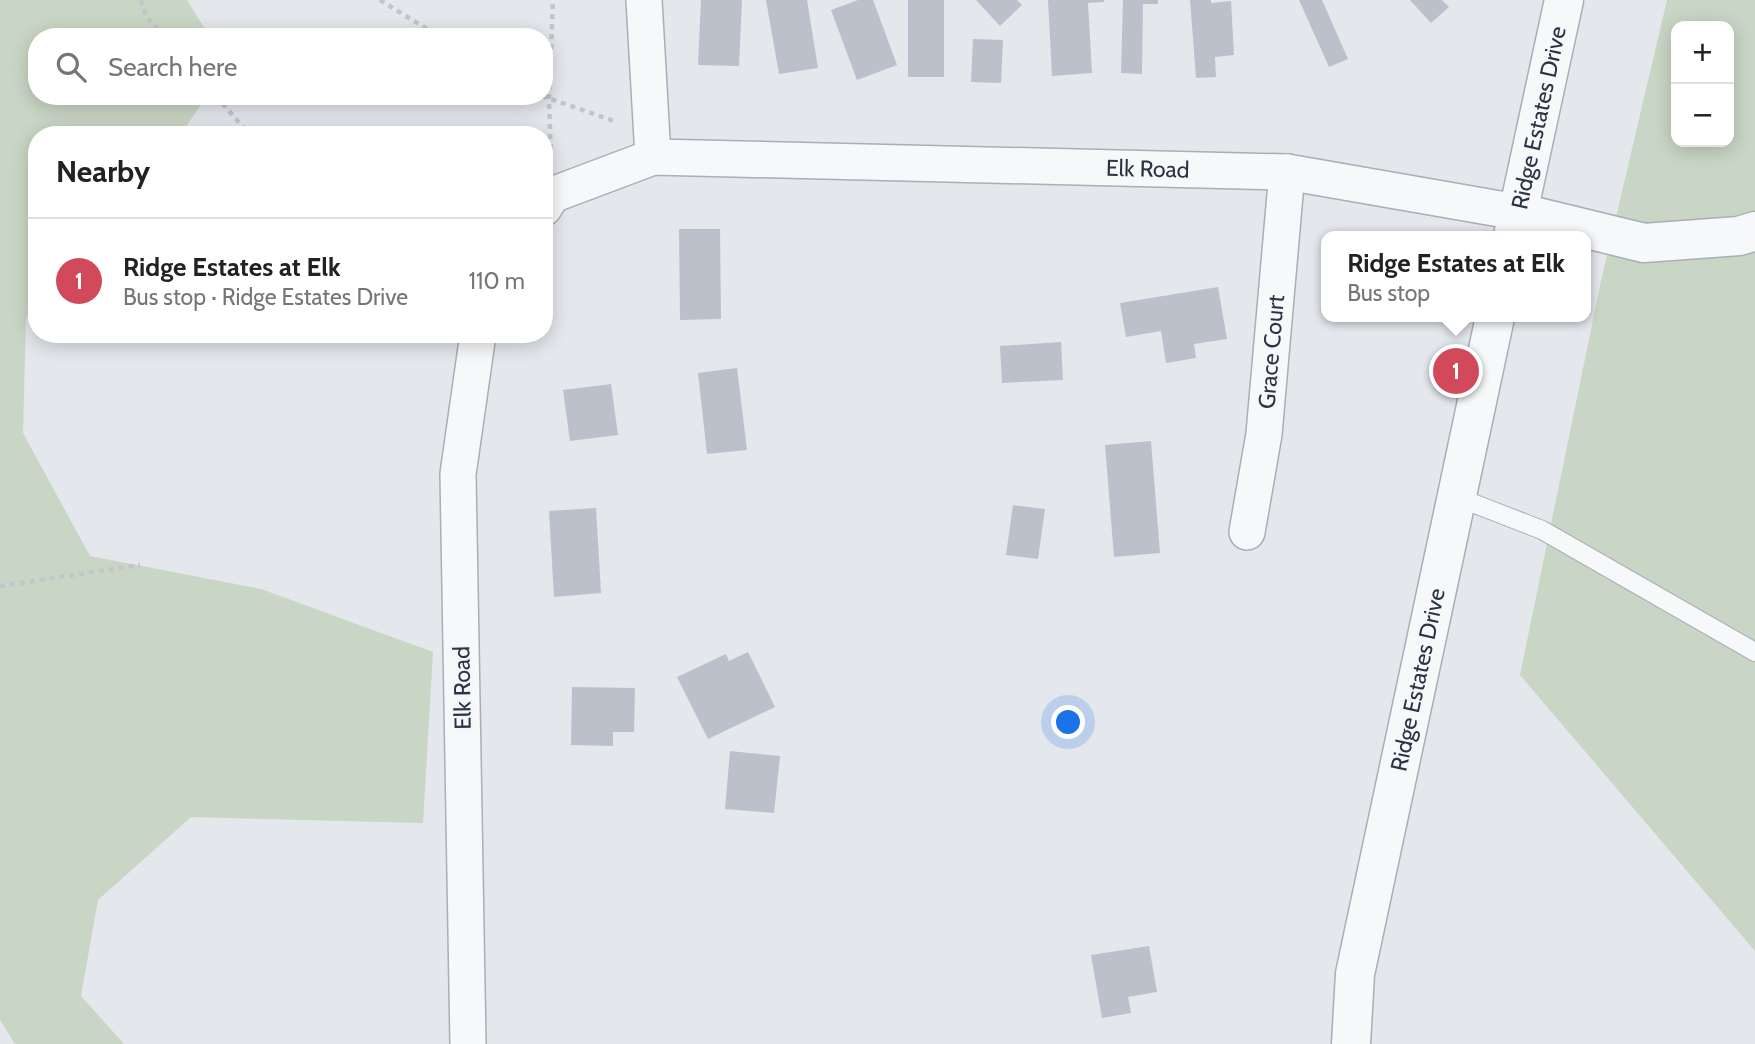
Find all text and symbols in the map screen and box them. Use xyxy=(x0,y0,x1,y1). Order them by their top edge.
map controls xyxy=(1671,21,1734,147)
button: + xyxy=(1671,21,1734,84)
street label: Ridge Estates Drive xyxy=(1505,23,1572,212)
search box xyxy=(28,28,553,105)
icon: search xyxy=(52,48,90,86)
text: Search here xyxy=(108,51,237,83)
button: − xyxy=(1671,84,1734,147)
text: Nearby xyxy=(56,153,150,190)
street label: Elk Road xyxy=(1106,154,1190,184)
popup xyxy=(1321,231,1591,322)
text: Ridge Estates at Elk xyxy=(1347,247,1565,279)
text: Ridge Estates at Elk xyxy=(123,251,341,283)
text: 1 xyxy=(75,267,83,295)
text: 110 m xyxy=(469,267,525,295)
text: Bus stop xyxy=(1347,279,1430,307)
text: Bus stop · Ridge Estates Drive xyxy=(123,283,408,311)
street label: Grace Court xyxy=(1252,293,1290,410)
pin: 1 xyxy=(1433,345,1479,397)
street label: Ridge Estates Drive xyxy=(1385,585,1451,774)
street label: Elk Road xyxy=(447,646,477,730)
your location xyxy=(1051,705,1085,739)

